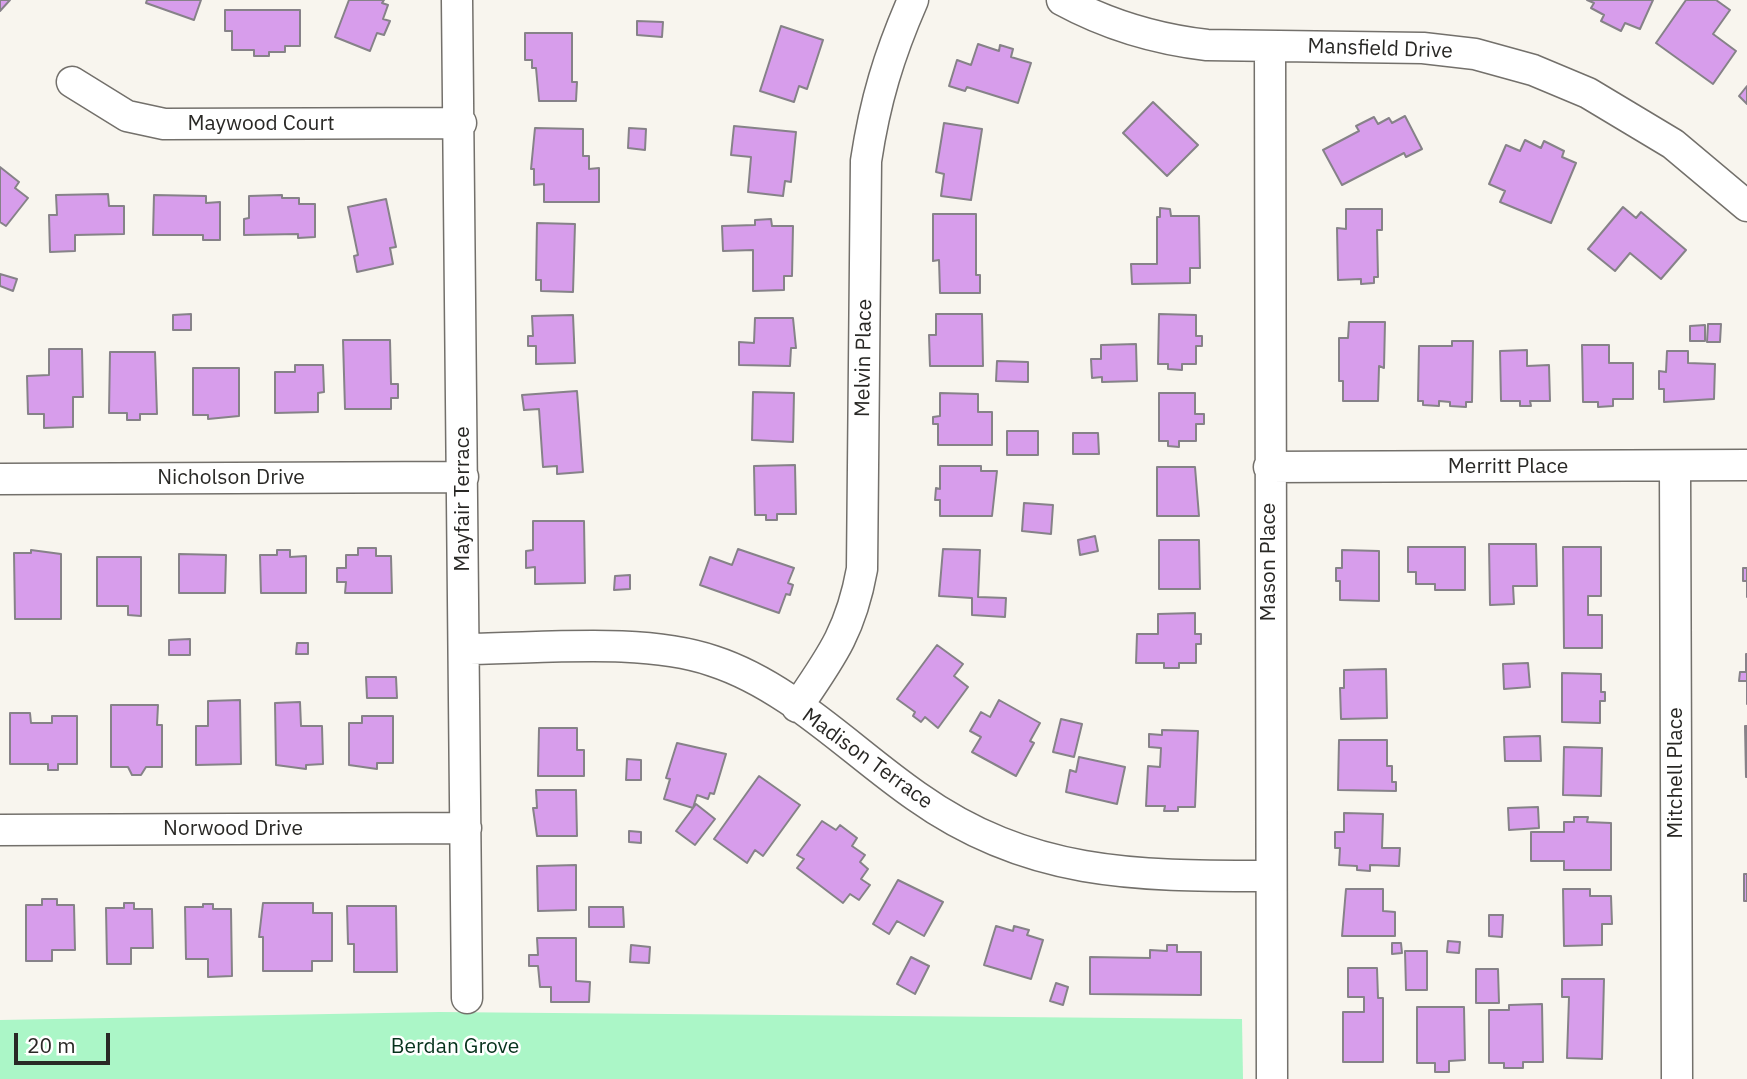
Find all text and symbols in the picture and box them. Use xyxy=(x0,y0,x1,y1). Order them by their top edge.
street label: Mansfield Drive xyxy=(1307,34,1453,64)
street label: Maywood Court xyxy=(187,111,335,137)
street label: Melvin Place xyxy=(850,299,878,417)
street label: Mayfair Terrace xyxy=(450,426,476,572)
street label: Merritt Place xyxy=(1448,454,1568,480)
street label: Nicholson Drive xyxy=(157,465,305,491)
street label: Mason Place xyxy=(1256,503,1282,621)
street label: Madison Terrace xyxy=(797,703,937,815)
street label: Mitchell Place xyxy=(1663,707,1689,839)
street label: Norwood Drive xyxy=(163,816,303,842)
scale bar xyxy=(18,1020,114,1064)
text: 20 m xyxy=(27,1031,76,1059)
park label: Berdan Grove xyxy=(391,1034,519,1060)

